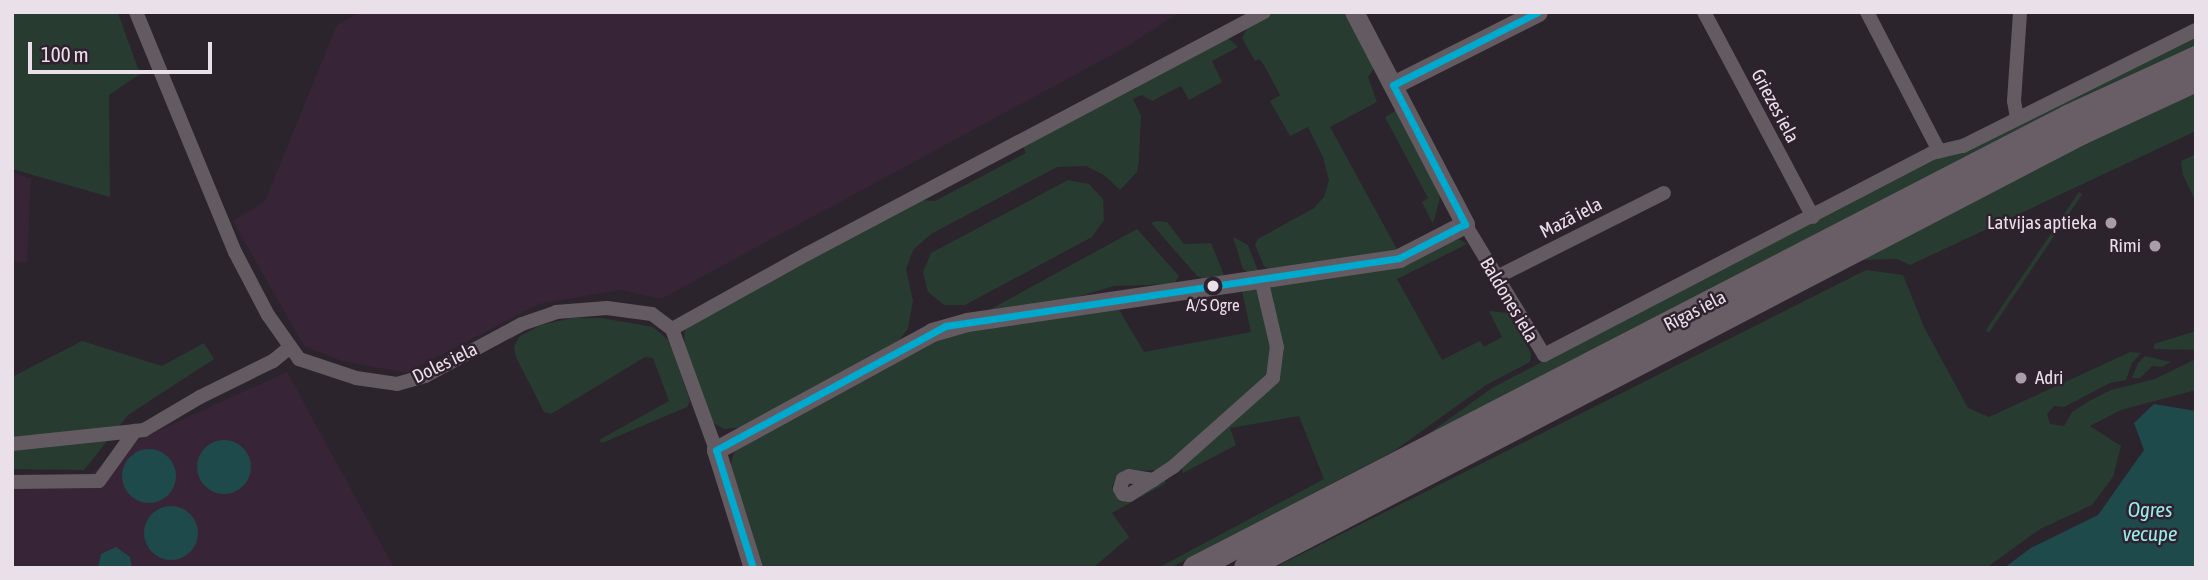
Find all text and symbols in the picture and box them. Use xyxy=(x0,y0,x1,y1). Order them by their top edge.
scale bar xyxy=(32,28,215,72)
text: 100 m xyxy=(41,42,89,66)
street label: Griezes iela xyxy=(1746,65,1804,147)
street label: Mazā iela xyxy=(1536,193,1606,243)
place label: Latvijas aptieka xyxy=(1987,212,2097,234)
marker: Latvijas aptieka xyxy=(2103,215,2119,231)
place label: Rimi xyxy=(2109,235,2141,257)
marker: Rimi xyxy=(2147,238,2163,254)
street label: Baldones iela xyxy=(1475,254,1543,346)
marker: A/S Ogre xyxy=(1206,279,1220,293)
street label: Rīgas iela xyxy=(1660,286,1730,336)
place label: A/S Ogre xyxy=(1186,296,1240,316)
street label: Doles iela xyxy=(409,338,481,388)
place label: Adri xyxy=(2035,367,2063,389)
marker: Adri xyxy=(2013,370,2029,386)
water label: Ogres vecupe xyxy=(2123,496,2177,546)

